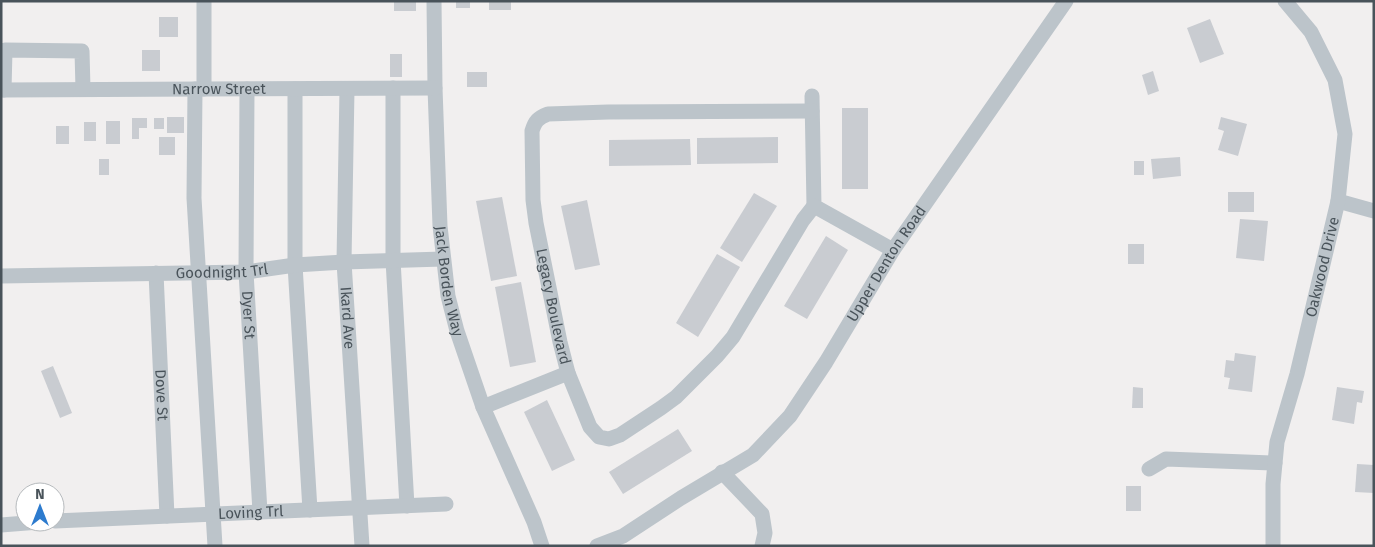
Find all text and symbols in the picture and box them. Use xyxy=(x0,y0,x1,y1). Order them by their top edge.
street label: Narrow Street xyxy=(172,80,267,98)
street label: Upper Denton Road xyxy=(843,202,930,325)
street label: Oakwood Drive xyxy=(1302,215,1343,319)
street label: Jack Borden Way xyxy=(431,225,467,340)
street label: Legacy Boulevard xyxy=(532,247,574,367)
street label: Goodnight Trl xyxy=(176,260,270,282)
street label: Ikard Ave xyxy=(337,286,358,350)
street label: Dyer St xyxy=(238,290,259,340)
street label: Dove St xyxy=(151,369,172,422)
north arrow xyxy=(15,482,65,532)
text: N xyxy=(35,486,45,503)
street label: Loving Trl xyxy=(218,502,285,523)

